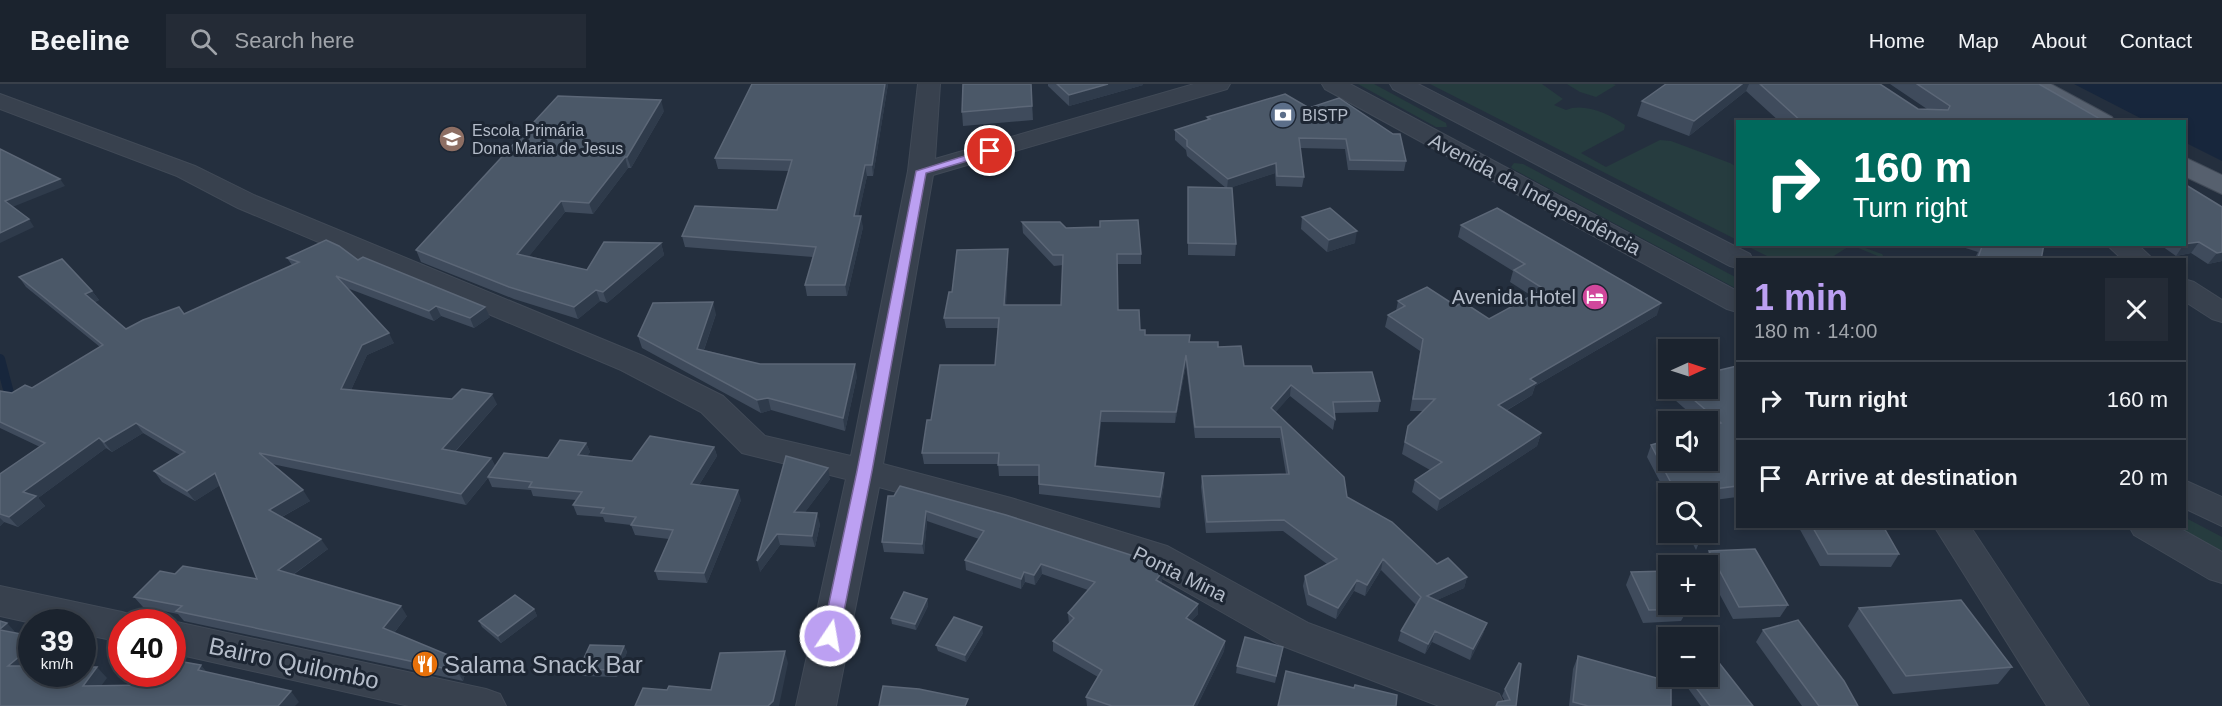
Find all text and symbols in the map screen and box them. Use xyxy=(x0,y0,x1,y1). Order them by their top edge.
search box xyxy=(166,14,586,68)
text: Beeline xyxy=(30,25,130,56)
icon: search xyxy=(187,25,220,58)
text: Search here xyxy=(235,28,354,53)
text: Home xyxy=(1869,29,1925,52)
text: Map xyxy=(1958,29,1999,52)
text: About xyxy=(2032,29,2087,52)
text: Contact xyxy=(2120,29,2192,52)
bank icon: BISTP xyxy=(1268,100,1298,130)
place label: BISTP xyxy=(1302,107,1348,124)
place label: Escola Primária Dona Maria de Jesus xyxy=(472,122,623,157)
school or university icon: Escola Primária Dona Maria de Jesus xyxy=(437,124,467,154)
pin xyxy=(964,125,1015,176)
street label: Avenida da Independência xyxy=(1425,129,1645,260)
icon: arrive xyxy=(973,134,1006,167)
icon: right xyxy=(1754,144,1832,222)
text: 160 m xyxy=(1853,144,1972,191)
text: Turn right xyxy=(1853,193,1968,223)
text: 1 min xyxy=(1754,277,1848,318)
button: close xyxy=(2105,278,2168,341)
hotel icon: Avenida Hotel xyxy=(1580,282,1610,312)
place label: Avenida Hotel xyxy=(1452,286,1576,308)
text: 180 m · 14:00 xyxy=(1754,320,1877,342)
north arrow xyxy=(1658,339,1718,399)
map controls xyxy=(1658,339,1718,687)
icon: right xyxy=(1754,384,1787,417)
text: Turn right xyxy=(1805,387,1907,412)
text: 160 m xyxy=(2107,387,2168,412)
button: sound xyxy=(1658,411,1718,471)
icon: arrive xyxy=(1754,462,1787,495)
text: Arrive at destination xyxy=(1805,465,2018,490)
text: 20 m xyxy=(2119,465,2168,490)
button: search xyxy=(1658,483,1718,543)
street label: Ponta Mina xyxy=(1130,542,1231,606)
button: + xyxy=(1658,555,1718,615)
position arrow xyxy=(798,604,862,668)
speed limit sign: 40 xyxy=(108,609,186,687)
text: 39 xyxy=(40,624,74,657)
button: − xyxy=(1658,627,1718,687)
street label: Bairro Quilombo xyxy=(206,632,382,694)
restaurant icon: Salama Snack Bar xyxy=(410,649,440,679)
place label: Salama Snack Bar xyxy=(444,651,643,678)
text: km/h xyxy=(41,655,73,672)

